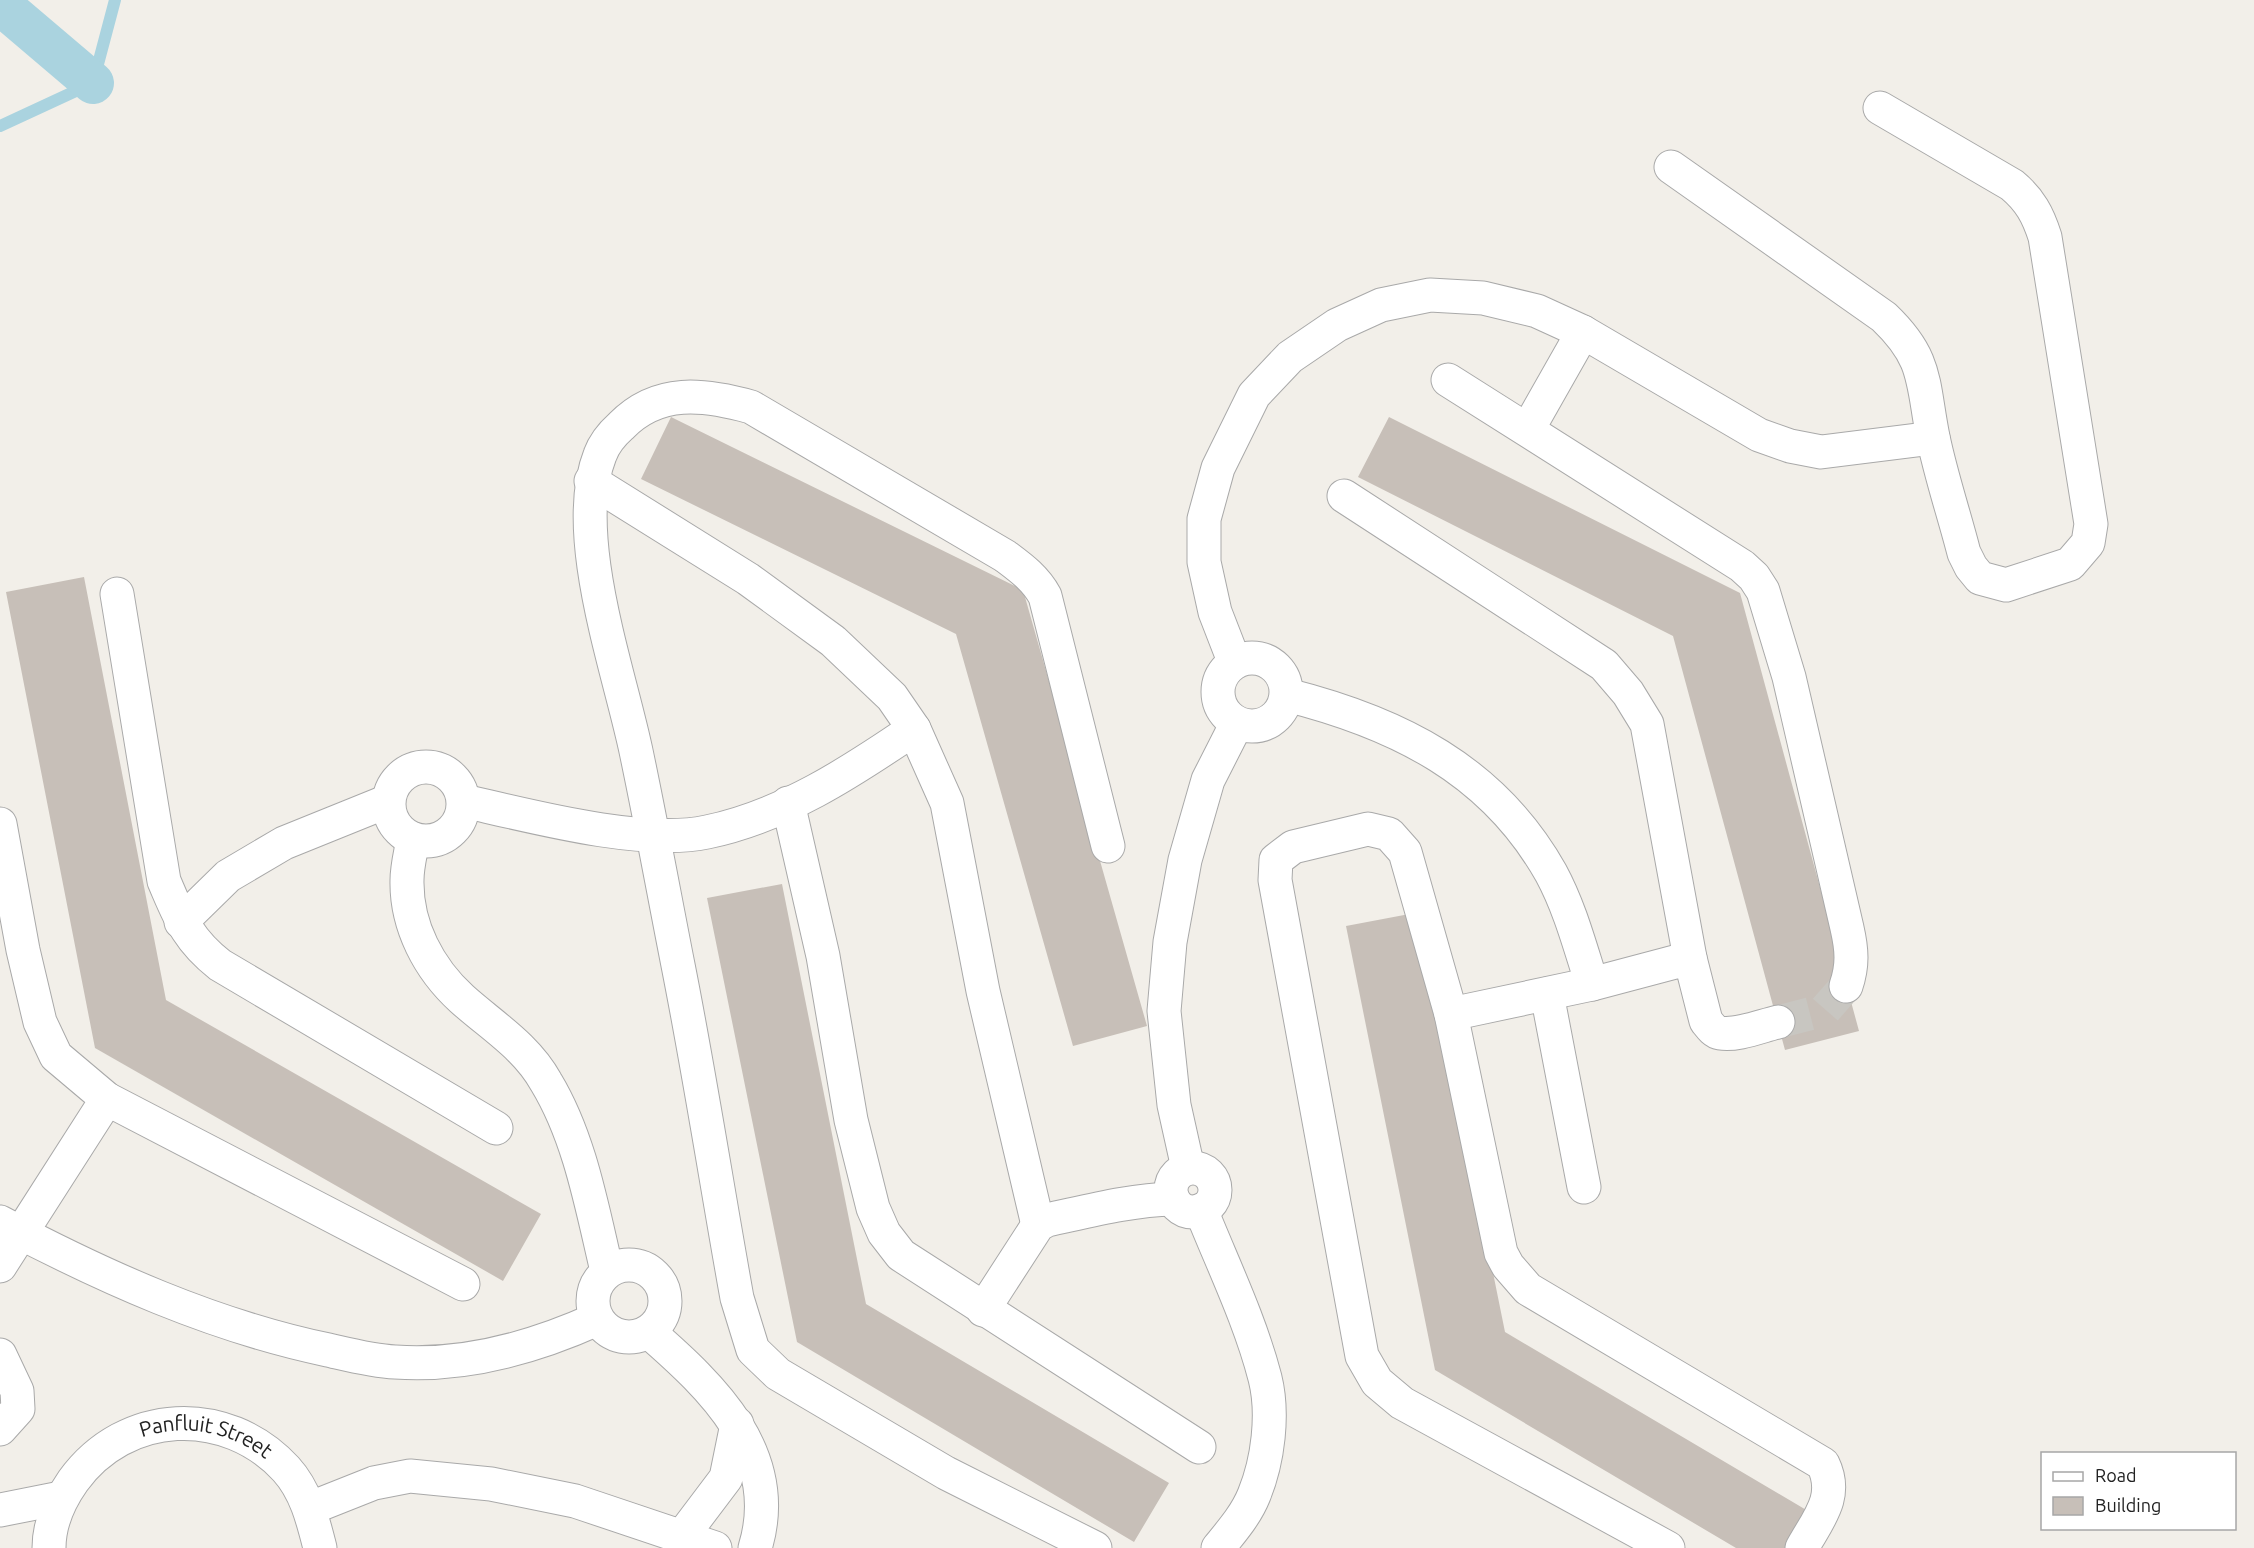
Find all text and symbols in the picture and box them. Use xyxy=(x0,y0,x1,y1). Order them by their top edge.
street label: Panfluit Street xyxy=(136,1410,278,1463)
legend xyxy=(2041,1452,2236,1530)
text: Road xyxy=(2095,1465,2137,1485)
text: Building xyxy=(2095,1495,2161,1515)

